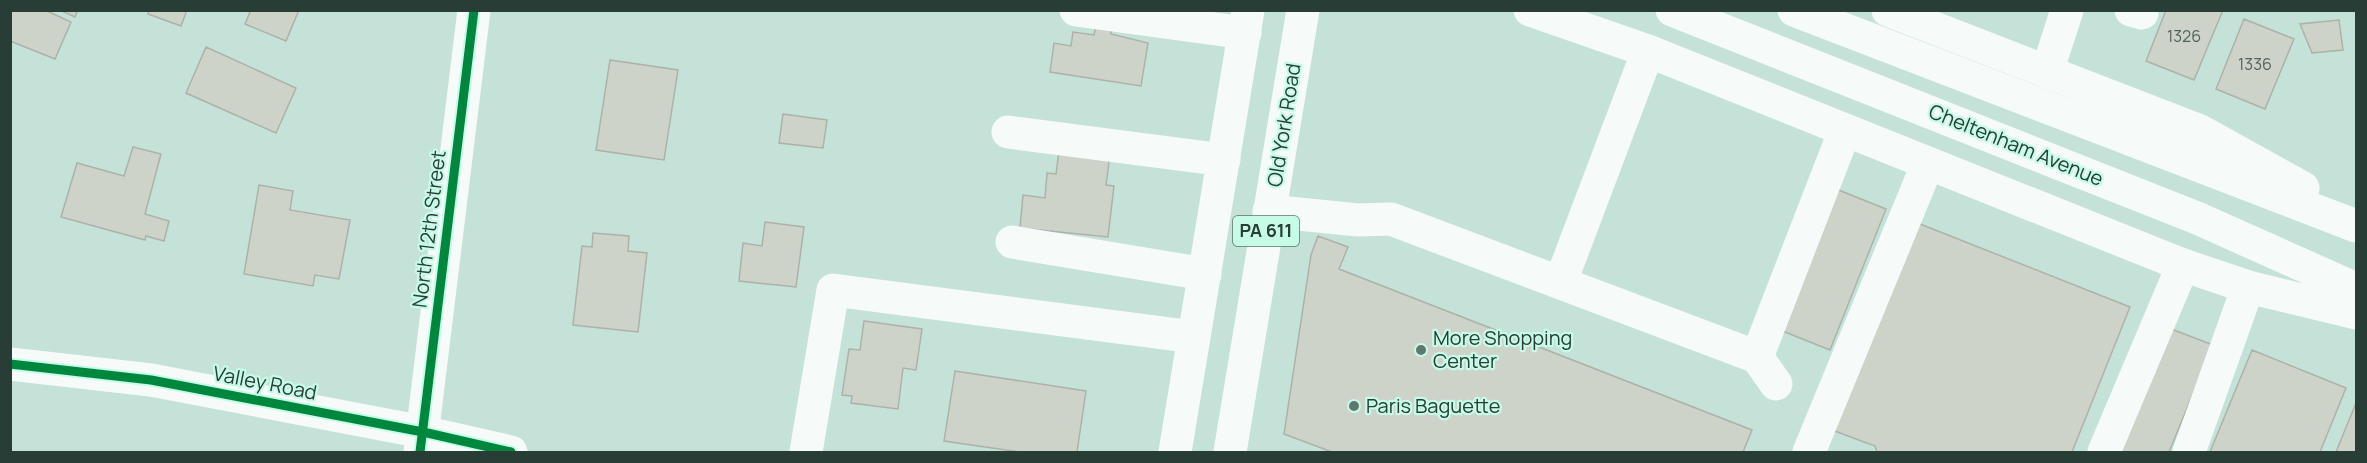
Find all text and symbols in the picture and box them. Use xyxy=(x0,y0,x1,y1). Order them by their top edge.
house number: 1326 xyxy=(2167,25,2201,47)
house number: 1336 xyxy=(2238,53,2272,75)
street label: Old York Road xyxy=(1260,61,1307,189)
street label: Cheltenham Avenue xyxy=(1925,97,2107,192)
street label: North 12th Street xyxy=(405,149,452,309)
road number: PA 611 xyxy=(1233,216,1299,246)
place label: More Shopping Center xyxy=(1433,324,1572,374)
marker: More Shopping Center xyxy=(1414,343,1428,357)
street label: Valley Road xyxy=(211,359,319,406)
place label: Paris Baguette xyxy=(1366,392,1500,419)
marker: Paris Baguette xyxy=(1347,399,1361,413)

